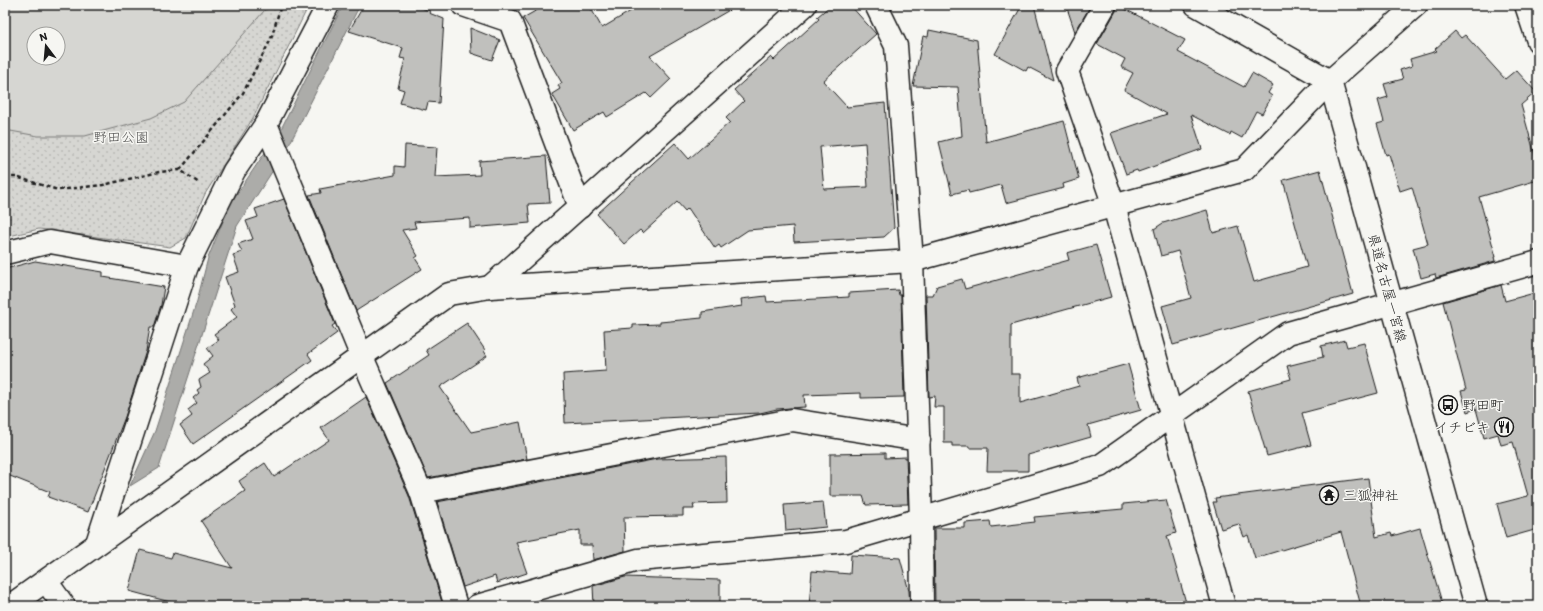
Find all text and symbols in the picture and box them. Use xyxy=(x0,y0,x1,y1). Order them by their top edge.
north arrow xyxy=(26,26,66,66)
text: N xyxy=(38,30,49,44)
park label: 野田公園 xyxy=(93,129,149,146)
street label: 県道名古屋一宮線 xyxy=(1364,232,1410,344)
bus stop icon: 野田町 xyxy=(1437,394,1459,416)
place label: 野田町 xyxy=(1462,397,1504,414)
restaurant icon: イチビキ xyxy=(1493,416,1515,438)
place label: イチビキ xyxy=(1434,419,1490,436)
temple icon: 三狐神社 xyxy=(1318,484,1340,506)
place label: 三狐神社 xyxy=(1343,487,1399,504)

